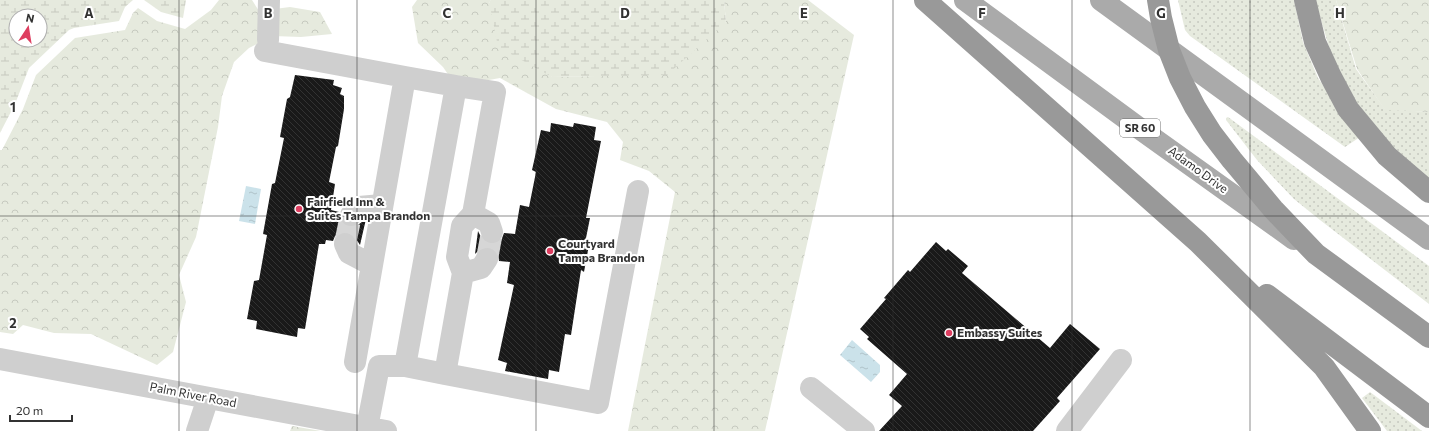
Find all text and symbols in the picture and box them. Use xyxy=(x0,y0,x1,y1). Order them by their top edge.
text: A xyxy=(84,5,94,21)
text: B xyxy=(264,5,273,21)
text: C xyxy=(443,5,452,21)
text: D xyxy=(620,5,630,21)
text: E xyxy=(800,5,808,21)
text: F xyxy=(978,5,986,21)
text: G xyxy=(1156,5,1166,21)
text: H xyxy=(1335,5,1345,21)
north arrow xyxy=(8,8,48,48)
text: N xyxy=(25,11,36,25)
text: 1 xyxy=(10,99,16,115)
road number: SR 60 xyxy=(1120,119,1160,137)
street label: Adamo Drive xyxy=(1166,143,1231,195)
place label: Fairfield Inn & Suites Tampa Brandon xyxy=(307,194,430,222)
marker: Fairfield Inn & Suites Tampa Brandon xyxy=(294,204,304,214)
place label: Courtyard Tampa Brandon xyxy=(558,236,645,264)
marker: Courtyard Tampa Brandon xyxy=(545,246,555,256)
text: 2 xyxy=(9,315,17,331)
place label: Embassy Suites xyxy=(957,325,1043,339)
marker: Embassy Suites xyxy=(944,328,954,338)
street label: Palm River Road xyxy=(149,379,238,409)
scale bar xyxy=(10,397,72,423)
text: 20 m xyxy=(16,403,43,417)

